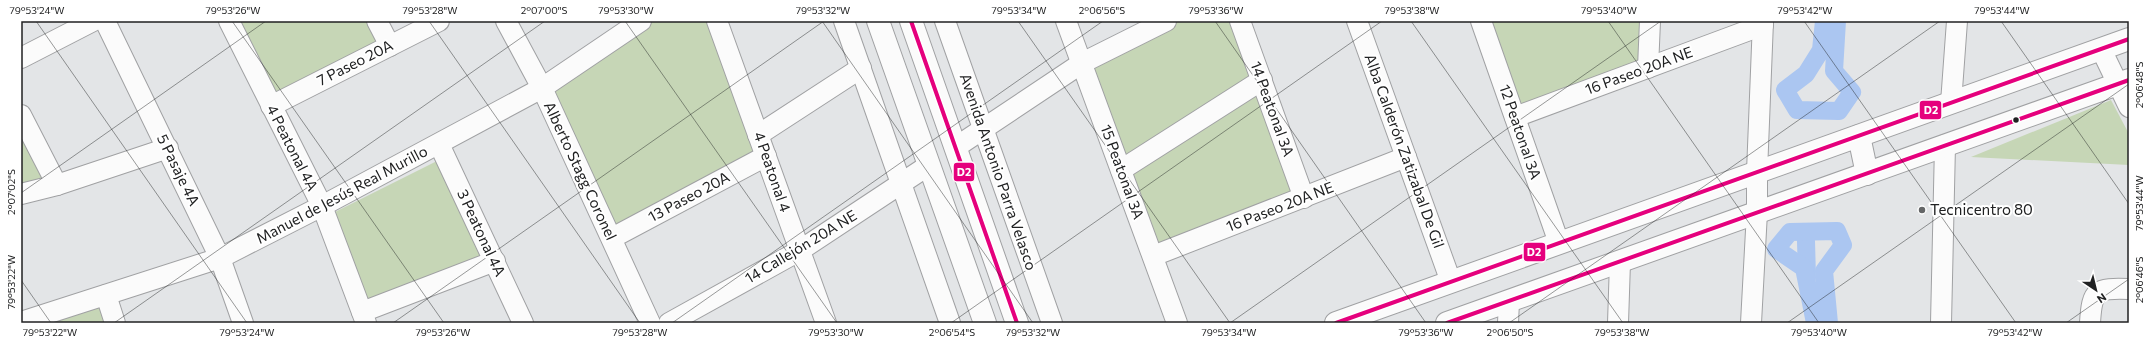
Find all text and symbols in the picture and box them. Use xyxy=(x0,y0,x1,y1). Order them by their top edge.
text: 79°53'24"W xyxy=(10,4,64,16)
text: 79°53'26"W xyxy=(206,4,260,16)
text: 79°53'28"W xyxy=(403,4,457,16)
text: 2°07'00"S xyxy=(521,4,568,16)
text: 79°53'30"W xyxy=(598,4,654,16)
text: 79°53'32"W xyxy=(796,4,850,16)
text: 79°53'34"W xyxy=(991,4,1047,16)
text: 2°06'56"S xyxy=(1079,4,1125,16)
text: 79°53'36"W xyxy=(1188,4,1244,16)
text: 79°53'38"W xyxy=(1384,4,1440,16)
text: 79°53'40"W xyxy=(1581,4,1637,16)
text: 79°53'42"W xyxy=(1778,4,1832,16)
text: 79°53'44"W xyxy=(1974,4,2030,16)
street label: 7 Paseo 20A xyxy=(314,35,395,89)
street label: 16 Paseo 20A NE xyxy=(1582,42,1695,98)
street label: Alba Calderón Zatizabal De Gil xyxy=(1361,51,1449,250)
street label: 14 Peatonal 3A xyxy=(1247,59,1298,159)
text: 2°06'48"S xyxy=(2133,62,2145,108)
street label: Avenida Antonio Parra Velasco xyxy=(957,71,1041,273)
street label: 12 Peatonal 3A xyxy=(1496,82,1546,182)
street label: Alberto Stagg Coronel xyxy=(541,98,621,243)
line badge: D2 xyxy=(1919,100,1942,120)
street label: 4 Peatonal 4A xyxy=(263,101,322,194)
text: D2 xyxy=(1924,103,1938,116)
unlabelled marker xyxy=(2011,115,2021,125)
street label: 15 Peatonal 3A xyxy=(1097,122,1148,221)
street label: 4 Peatonal 4 xyxy=(751,129,795,214)
street label: 5 Pasaje 4A xyxy=(154,131,204,208)
street label: Manuel de Jesús Real Murillo xyxy=(253,141,430,247)
line badge: D2 xyxy=(953,162,975,182)
text: D2 xyxy=(957,165,971,178)
street label: 13 Paseo 20A xyxy=(645,167,732,225)
text: 2°07'02"S xyxy=(5,169,17,215)
text: 79°53'44"W xyxy=(2133,175,2145,231)
street label: 16 Paseo 20A NE xyxy=(1223,177,1336,235)
street label: 3 Peatonal 4A xyxy=(454,186,510,279)
place label: Tecnicentro 80 xyxy=(1930,200,2033,218)
marker: Tecnicentro 80 xyxy=(1917,205,1927,215)
street label: 14 Callejón 20A NE xyxy=(741,206,860,287)
line badge: D2 xyxy=(1523,242,1546,262)
text: D2 xyxy=(1527,245,1541,258)
text: 79°53'22"W xyxy=(5,255,17,309)
text: 2°06'46"S xyxy=(2133,257,2145,303)
north arrow xyxy=(2076,270,2116,310)
text: N xyxy=(2095,291,2109,306)
text: 79°53'22"W xyxy=(23,326,77,338)
text: 79°53'24"W xyxy=(220,326,274,338)
text: 79°53'26"W xyxy=(416,326,470,338)
text: 79°53'28"W xyxy=(613,326,667,338)
text: 79°53'30"W xyxy=(808,326,864,338)
text: 2°06'54"S xyxy=(929,326,975,338)
text: 79°53'32"W xyxy=(1006,326,1060,338)
text: 79°53'34"W xyxy=(1201,326,1257,338)
text: 79°53'36"W xyxy=(1398,326,1454,338)
text: 2°06'50"S xyxy=(1487,326,1534,338)
text: 79°53'38"W xyxy=(1594,326,1650,338)
text: 79°53'40"W xyxy=(1791,326,1847,338)
text: 79°53'42"W xyxy=(1988,326,2042,338)

